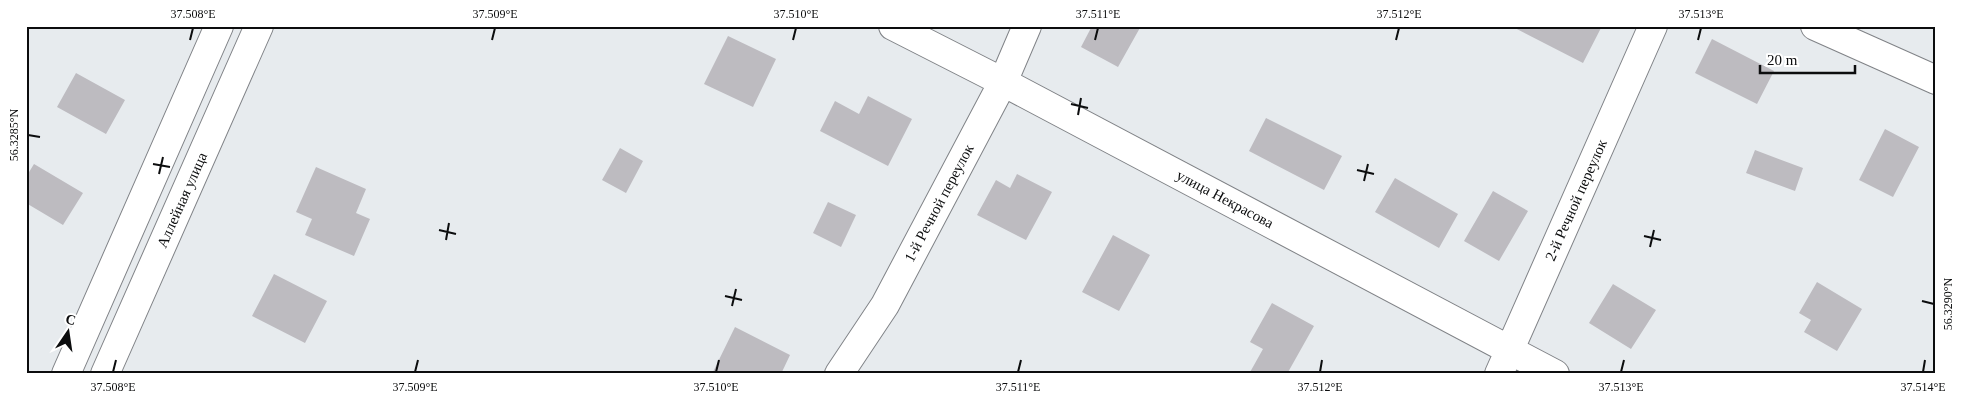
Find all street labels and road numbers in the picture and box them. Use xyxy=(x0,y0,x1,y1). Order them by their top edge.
street label: 2-й Речной переулок xyxy=(1542,136,1610,263)
street label: 1-й Речной переулок xyxy=(901,141,977,265)
street label: Аллейная улица xyxy=(154,149,210,250)
street label: улица Некрасова xyxy=(1174,167,1276,231)

